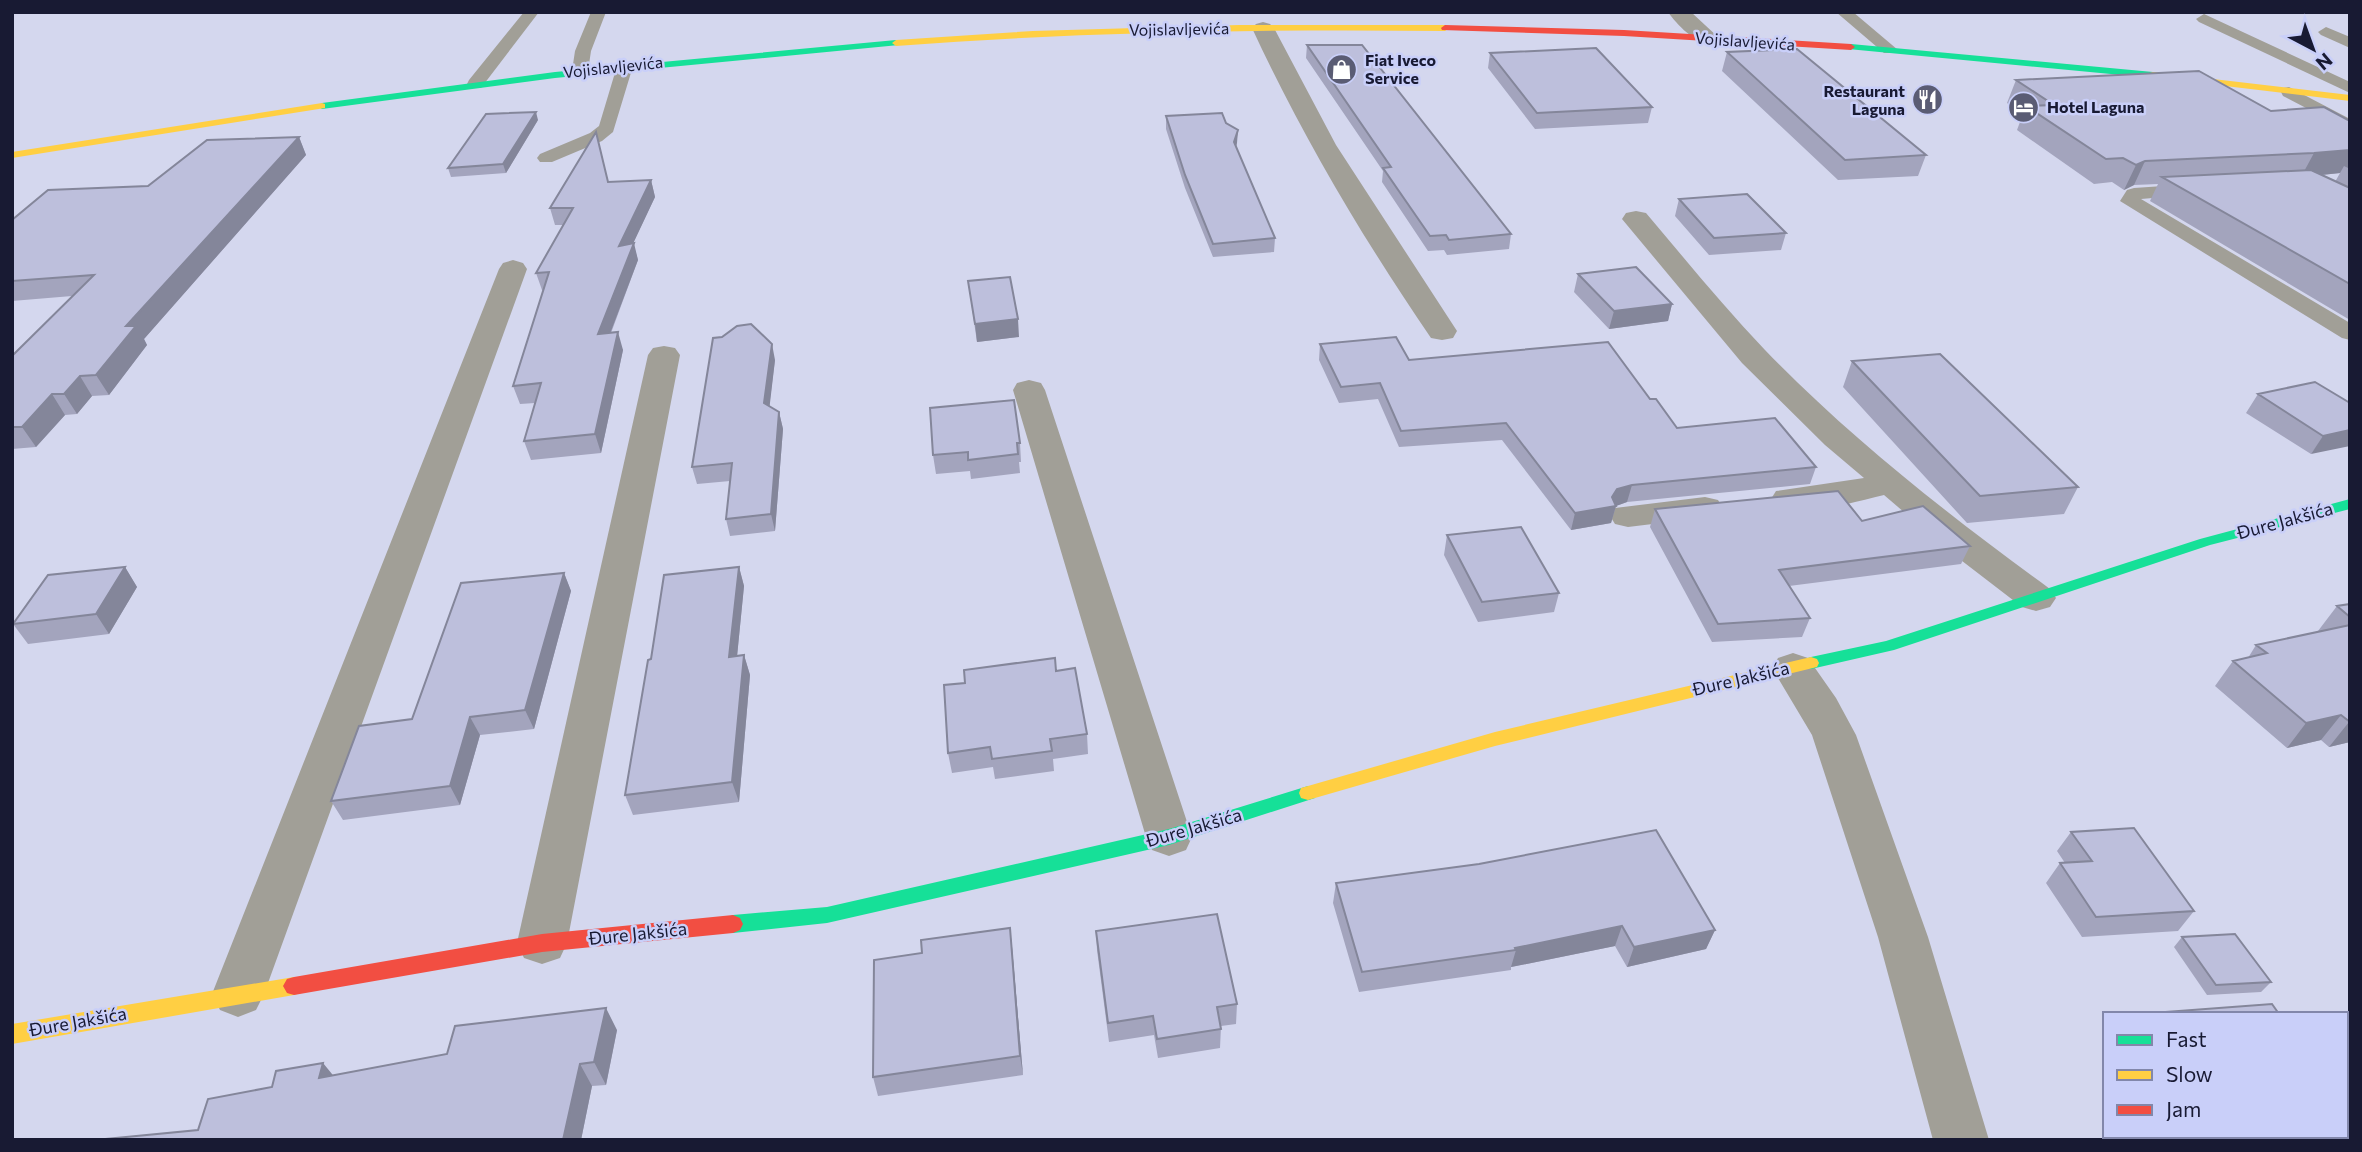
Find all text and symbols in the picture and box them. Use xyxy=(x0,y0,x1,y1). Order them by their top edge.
north arrow xyxy=(2278,14,2348,84)
street label: Vojislavljevića xyxy=(1129,18,1229,39)
street label: Vojislavljevića xyxy=(1694,28,1796,53)
text: N xyxy=(2312,49,2337,76)
place label: Fiat Iveco Service xyxy=(1365,50,1436,87)
street label: Vojislavljevića xyxy=(562,52,664,81)
shop icon: Fiat Iveco Service xyxy=(1325,52,1359,86)
place label: Restaurant Laguna xyxy=(1824,81,1905,118)
restaurant icon: Restaurant Laguna xyxy=(1911,83,1945,117)
hotel icon: Hotel Laguna xyxy=(2007,90,2041,124)
place label: Hotel Laguna xyxy=(2047,97,2144,116)
street label: Đure Jakšića xyxy=(2233,497,2335,544)
street label: Đure Jakšića xyxy=(1689,656,1791,700)
street label: Đure Jakšića xyxy=(1142,803,1244,851)
street label: Đure Jakšića xyxy=(587,917,688,949)
street label: Đure Jakšića xyxy=(26,1002,128,1041)
legend xyxy=(2103,1012,2348,1138)
text: Fast xyxy=(2166,1026,2207,1051)
text: Slow xyxy=(2166,1061,2213,1086)
text: Jam xyxy=(2166,1096,2201,1121)

